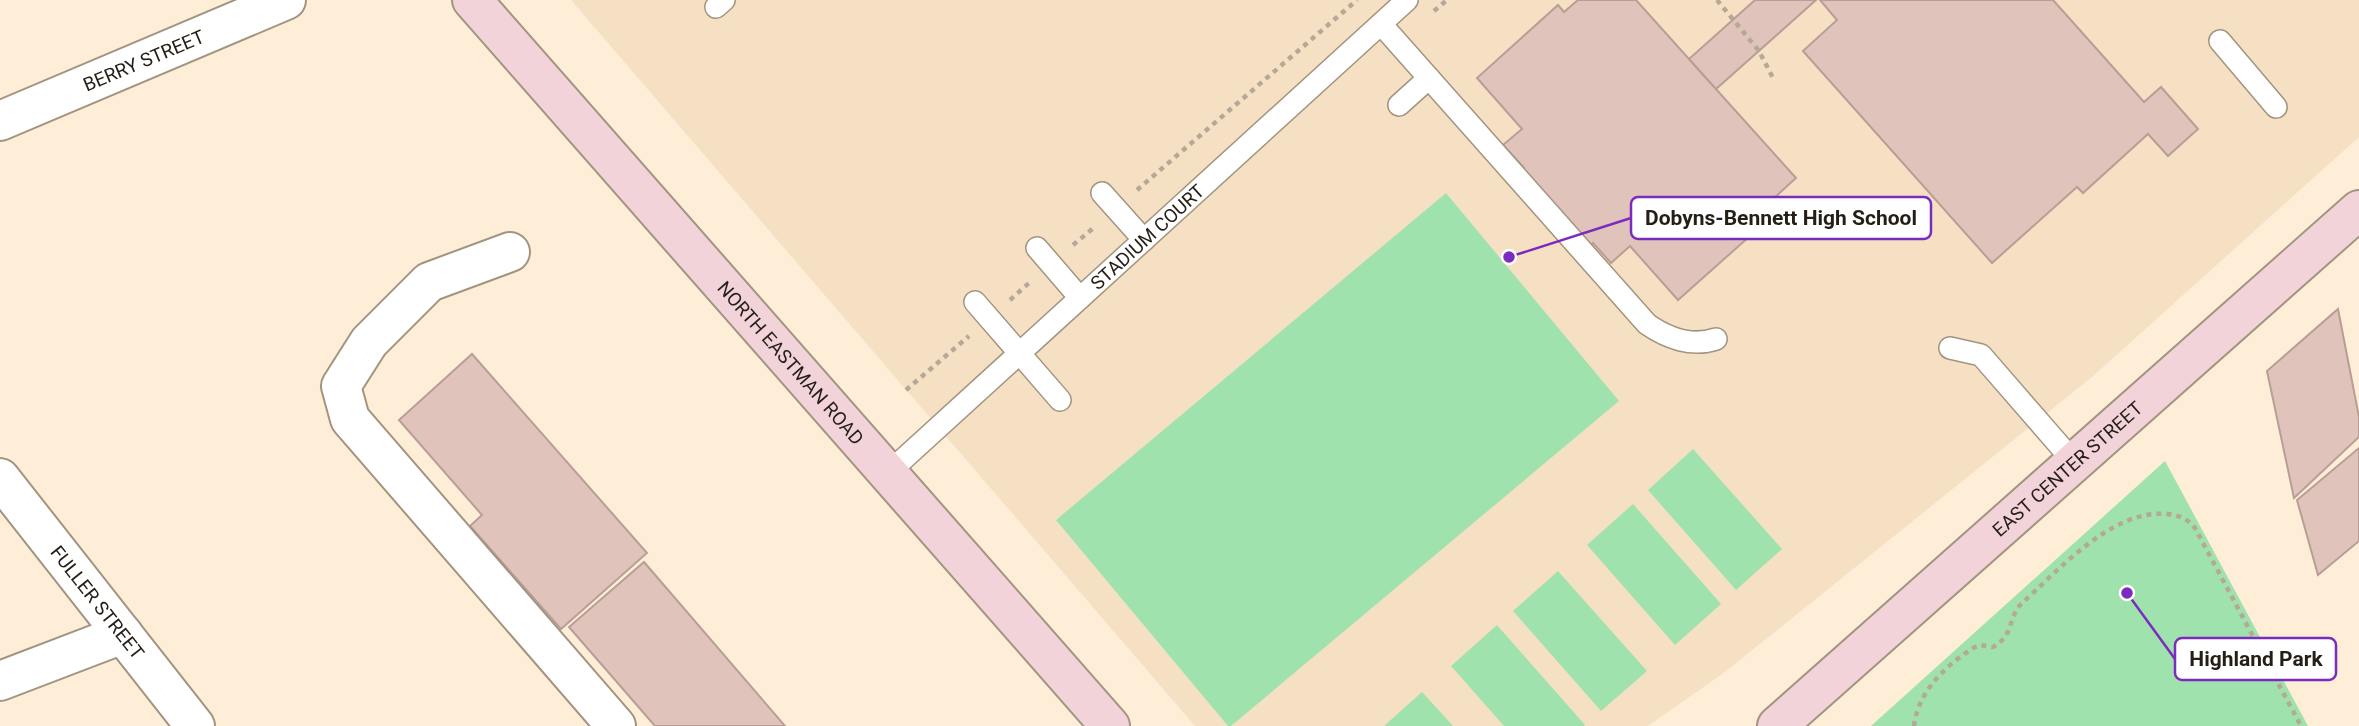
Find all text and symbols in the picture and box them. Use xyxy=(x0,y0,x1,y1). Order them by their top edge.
street label: BERRY STREET xyxy=(80,25,208,96)
street label: STADIUM COURT xyxy=(1086,180,1209,295)
callout: Dobyns-Bennett High School xyxy=(1631,197,1931,239)
text: Dobyns-Bennett High School xyxy=(1645,206,1917,230)
street label: NORTH EASTMAN ROAD xyxy=(713,277,868,450)
street label: EAST CENTER STREET xyxy=(1988,396,2147,542)
street label: FULLER STREET xyxy=(46,541,149,664)
callout: Highland Park xyxy=(2175,638,2336,680)
text: Highland Park xyxy=(2189,647,2323,671)

